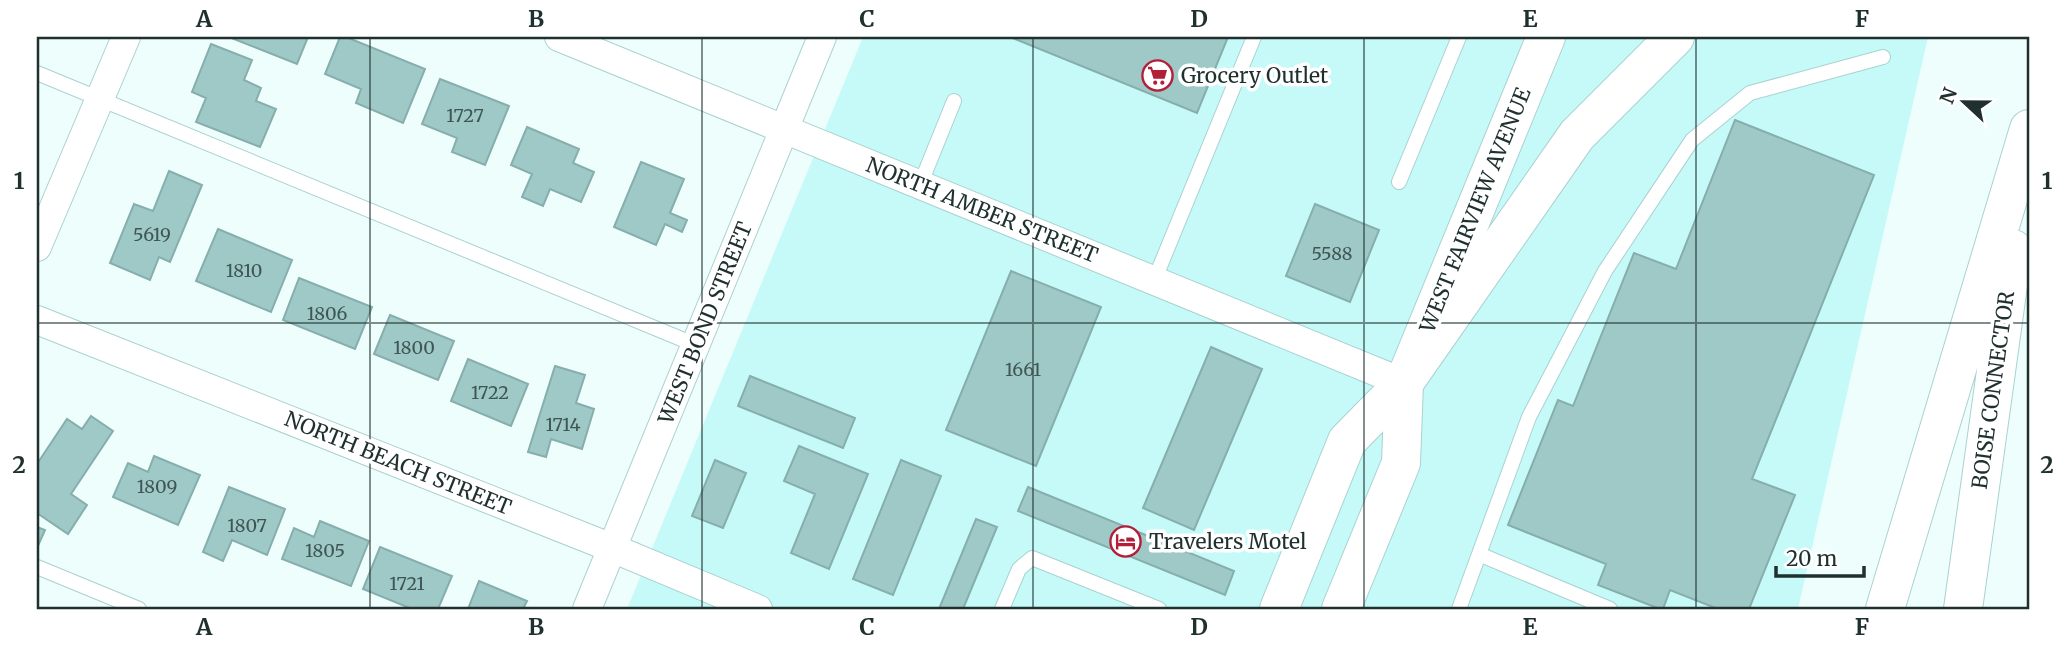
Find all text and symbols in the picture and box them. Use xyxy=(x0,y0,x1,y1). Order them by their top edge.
text: A xyxy=(195,4,213,33)
text: B xyxy=(528,4,544,33)
text: C xyxy=(859,4,875,33)
text: D xyxy=(1190,4,1208,33)
text: E xyxy=(1522,4,1538,33)
text: F xyxy=(1855,4,1869,33)
supermarket icon: Grocery Outlet xyxy=(1141,58,1175,92)
place label: Grocery Outlet xyxy=(1181,62,1328,89)
north arrow xyxy=(1930,66,2000,136)
street label: WEST FAIRVIEW AVENUE xyxy=(1413,83,1537,337)
text: N xyxy=(1934,84,1962,107)
house number: 1727 xyxy=(446,104,484,127)
street label: NORTH AMBER STREET xyxy=(862,151,1102,269)
text: 1 xyxy=(14,166,25,195)
text: 1 xyxy=(2042,166,2053,195)
street label: WEST BOND STREET xyxy=(652,218,758,429)
house number: 5619 xyxy=(133,223,171,246)
house number: 5588 xyxy=(1311,242,1353,265)
house number: 1810 xyxy=(226,259,262,282)
street label: BOISE CONNECTOR xyxy=(1966,289,2020,491)
house number: 1806 xyxy=(307,302,347,325)
house number: 1800 xyxy=(393,336,435,359)
house number: 1661 xyxy=(1005,358,1041,381)
house number: 1722 xyxy=(471,381,509,404)
street label: NORTH BEACH STREET xyxy=(281,405,516,521)
house number: 1714 xyxy=(545,413,581,436)
text: 2 xyxy=(12,450,26,479)
text: 2 xyxy=(2040,450,2054,479)
house number: 1809 xyxy=(137,475,177,498)
house number: 1807 xyxy=(227,514,267,537)
hotel icon: Travelers Motel xyxy=(1109,524,1143,558)
place label: Travelers Motel xyxy=(1149,528,1307,555)
scale bar xyxy=(1776,534,1863,578)
house number: 1805 xyxy=(305,539,345,562)
text: 20 m xyxy=(1786,545,1838,572)
house number: 1721 xyxy=(389,572,425,595)
text: A xyxy=(195,612,213,641)
text: B xyxy=(528,612,544,641)
text: C xyxy=(859,612,875,641)
text: D xyxy=(1190,612,1208,641)
text: E xyxy=(1522,612,1538,641)
text: F xyxy=(1855,612,1869,641)

